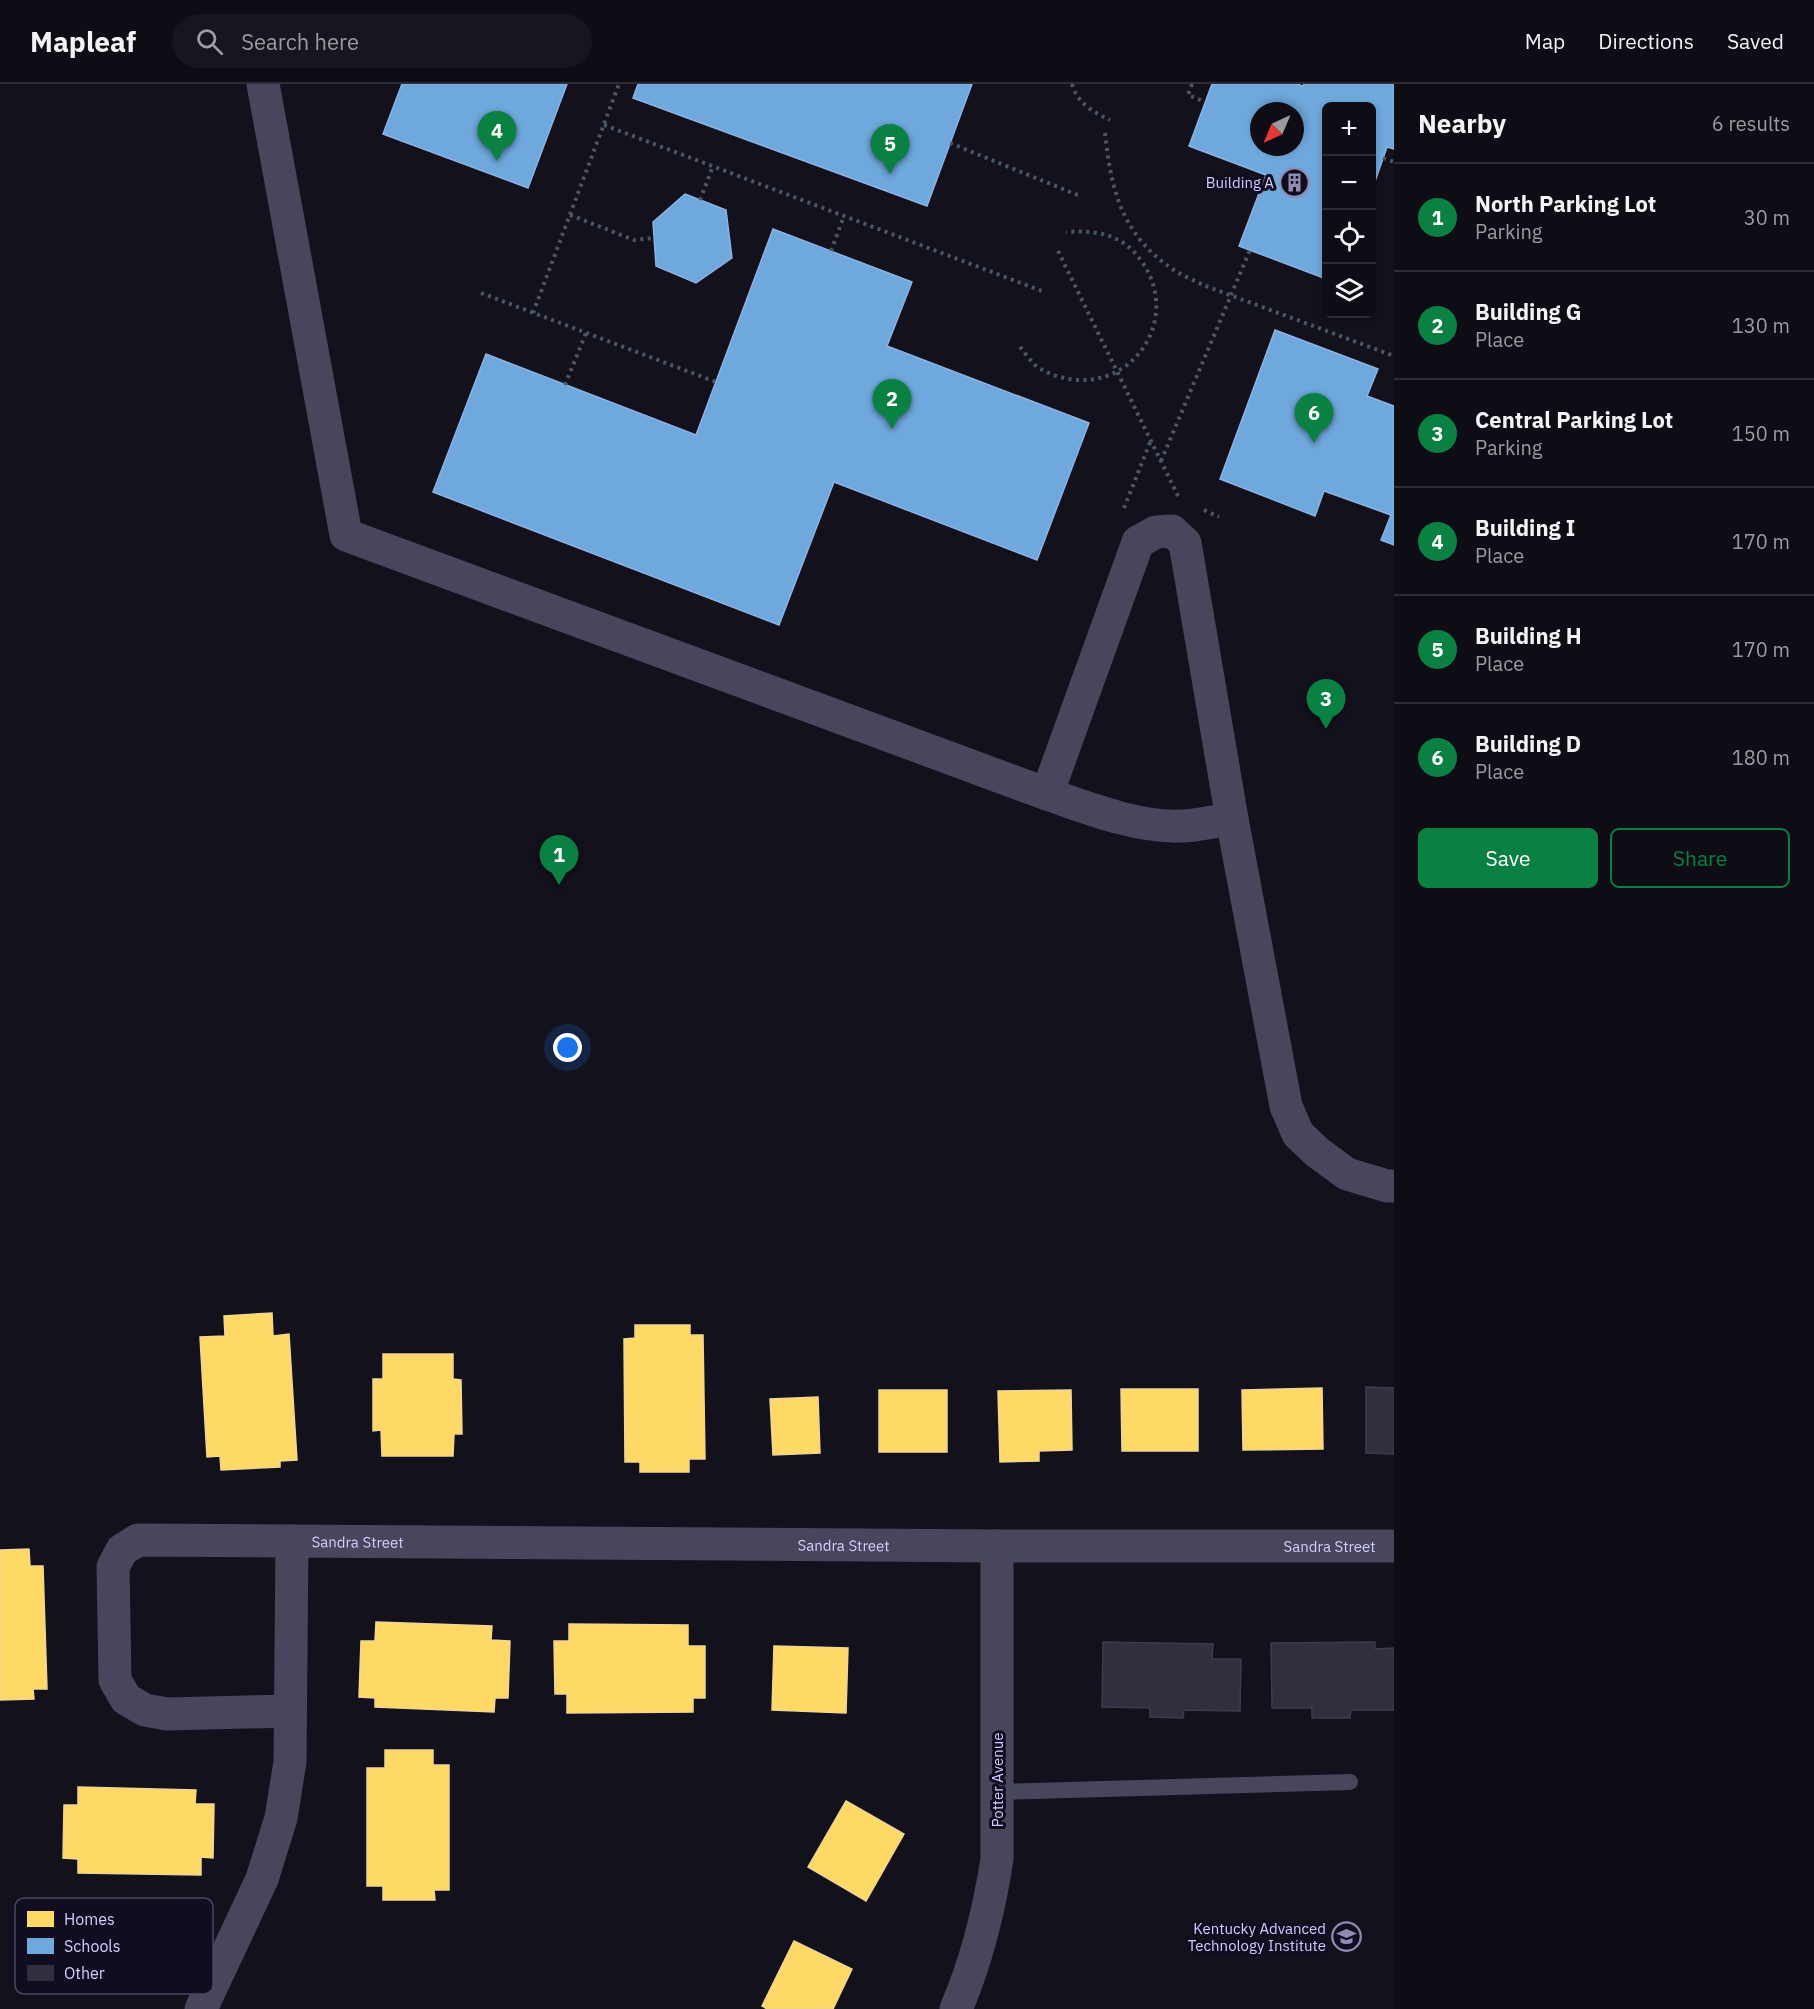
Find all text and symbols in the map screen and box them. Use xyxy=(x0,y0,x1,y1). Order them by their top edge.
search box xyxy=(172,14,592,68)
text: Mapleaf xyxy=(30,23,136,60)
icon: search xyxy=(193,25,226,58)
text: Search here xyxy=(241,27,359,56)
text: Map xyxy=(1525,27,1565,55)
text: Directions xyxy=(1598,27,1694,55)
text: Saved xyxy=(1727,27,1784,55)
north arrow xyxy=(1250,102,1304,156)
map controls xyxy=(1322,102,1376,318)
button: + xyxy=(1322,102,1376,156)
text: Nearby xyxy=(1418,106,1506,140)
text: 6 results xyxy=(1712,110,1790,137)
pin: 4 xyxy=(478,112,516,161)
pin: 5 xyxy=(870,124,910,174)
button: − xyxy=(1322,156,1376,210)
building icon: Building A xyxy=(1279,166,1311,198)
place label: Building A xyxy=(1206,173,1274,192)
text: North Parking Lot xyxy=(1475,189,1656,218)
text: 1 xyxy=(1432,204,1444,231)
text: 30 m xyxy=(1744,204,1790,231)
button: locate xyxy=(1322,210,1376,264)
text: Parking xyxy=(1475,218,1542,245)
button: layers xyxy=(1322,264,1376,318)
text: Building G xyxy=(1475,297,1582,326)
text: 2 xyxy=(1432,312,1444,339)
text: 130 m xyxy=(1732,312,1790,339)
text: Place xyxy=(1475,326,1524,353)
pin: 2 xyxy=(872,380,912,429)
pin: 6 xyxy=(1294,394,1334,443)
text: Central Parking Lot xyxy=(1475,405,1673,434)
text: 3 xyxy=(1432,420,1444,447)
text: 150 m xyxy=(1732,420,1790,447)
text: Parking xyxy=(1475,434,1542,461)
text: Building I xyxy=(1475,513,1575,542)
text: 4 xyxy=(1432,528,1444,555)
text: 170 m xyxy=(1732,528,1790,555)
text: Place xyxy=(1475,542,1524,569)
text: Building H xyxy=(1475,621,1582,650)
text: 5 xyxy=(1432,636,1444,663)
text: 170 m xyxy=(1732,636,1790,663)
text: Place xyxy=(1475,650,1524,677)
pin: 3 xyxy=(1306,680,1346,729)
text: Building D xyxy=(1475,729,1581,758)
text: 6 xyxy=(1432,744,1444,771)
text: 180 m xyxy=(1732,744,1790,771)
text: Place xyxy=(1475,758,1524,785)
button: Save xyxy=(1418,828,1598,888)
button: Share xyxy=(1610,828,1790,888)
pin: 1 xyxy=(540,836,578,885)
your location xyxy=(553,1033,582,1062)
street label: Sandra Street xyxy=(311,1532,404,1551)
street label: Sandra Street xyxy=(797,1535,890,1555)
street label: Sandra Street xyxy=(1283,1537,1376,1556)
street label: Potter Avenue xyxy=(988,1733,1007,1827)
legend xyxy=(15,1898,213,1994)
text: Homes xyxy=(64,1909,115,1929)
place label: Kentucky Advanced Technology Institute xyxy=(1188,1919,1326,1955)
school or university icon: Kentucky Advanced Technology Institute xyxy=(1331,1921,1363,1953)
text: Schools xyxy=(64,1936,121,1956)
text: Other xyxy=(64,1963,105,1983)

